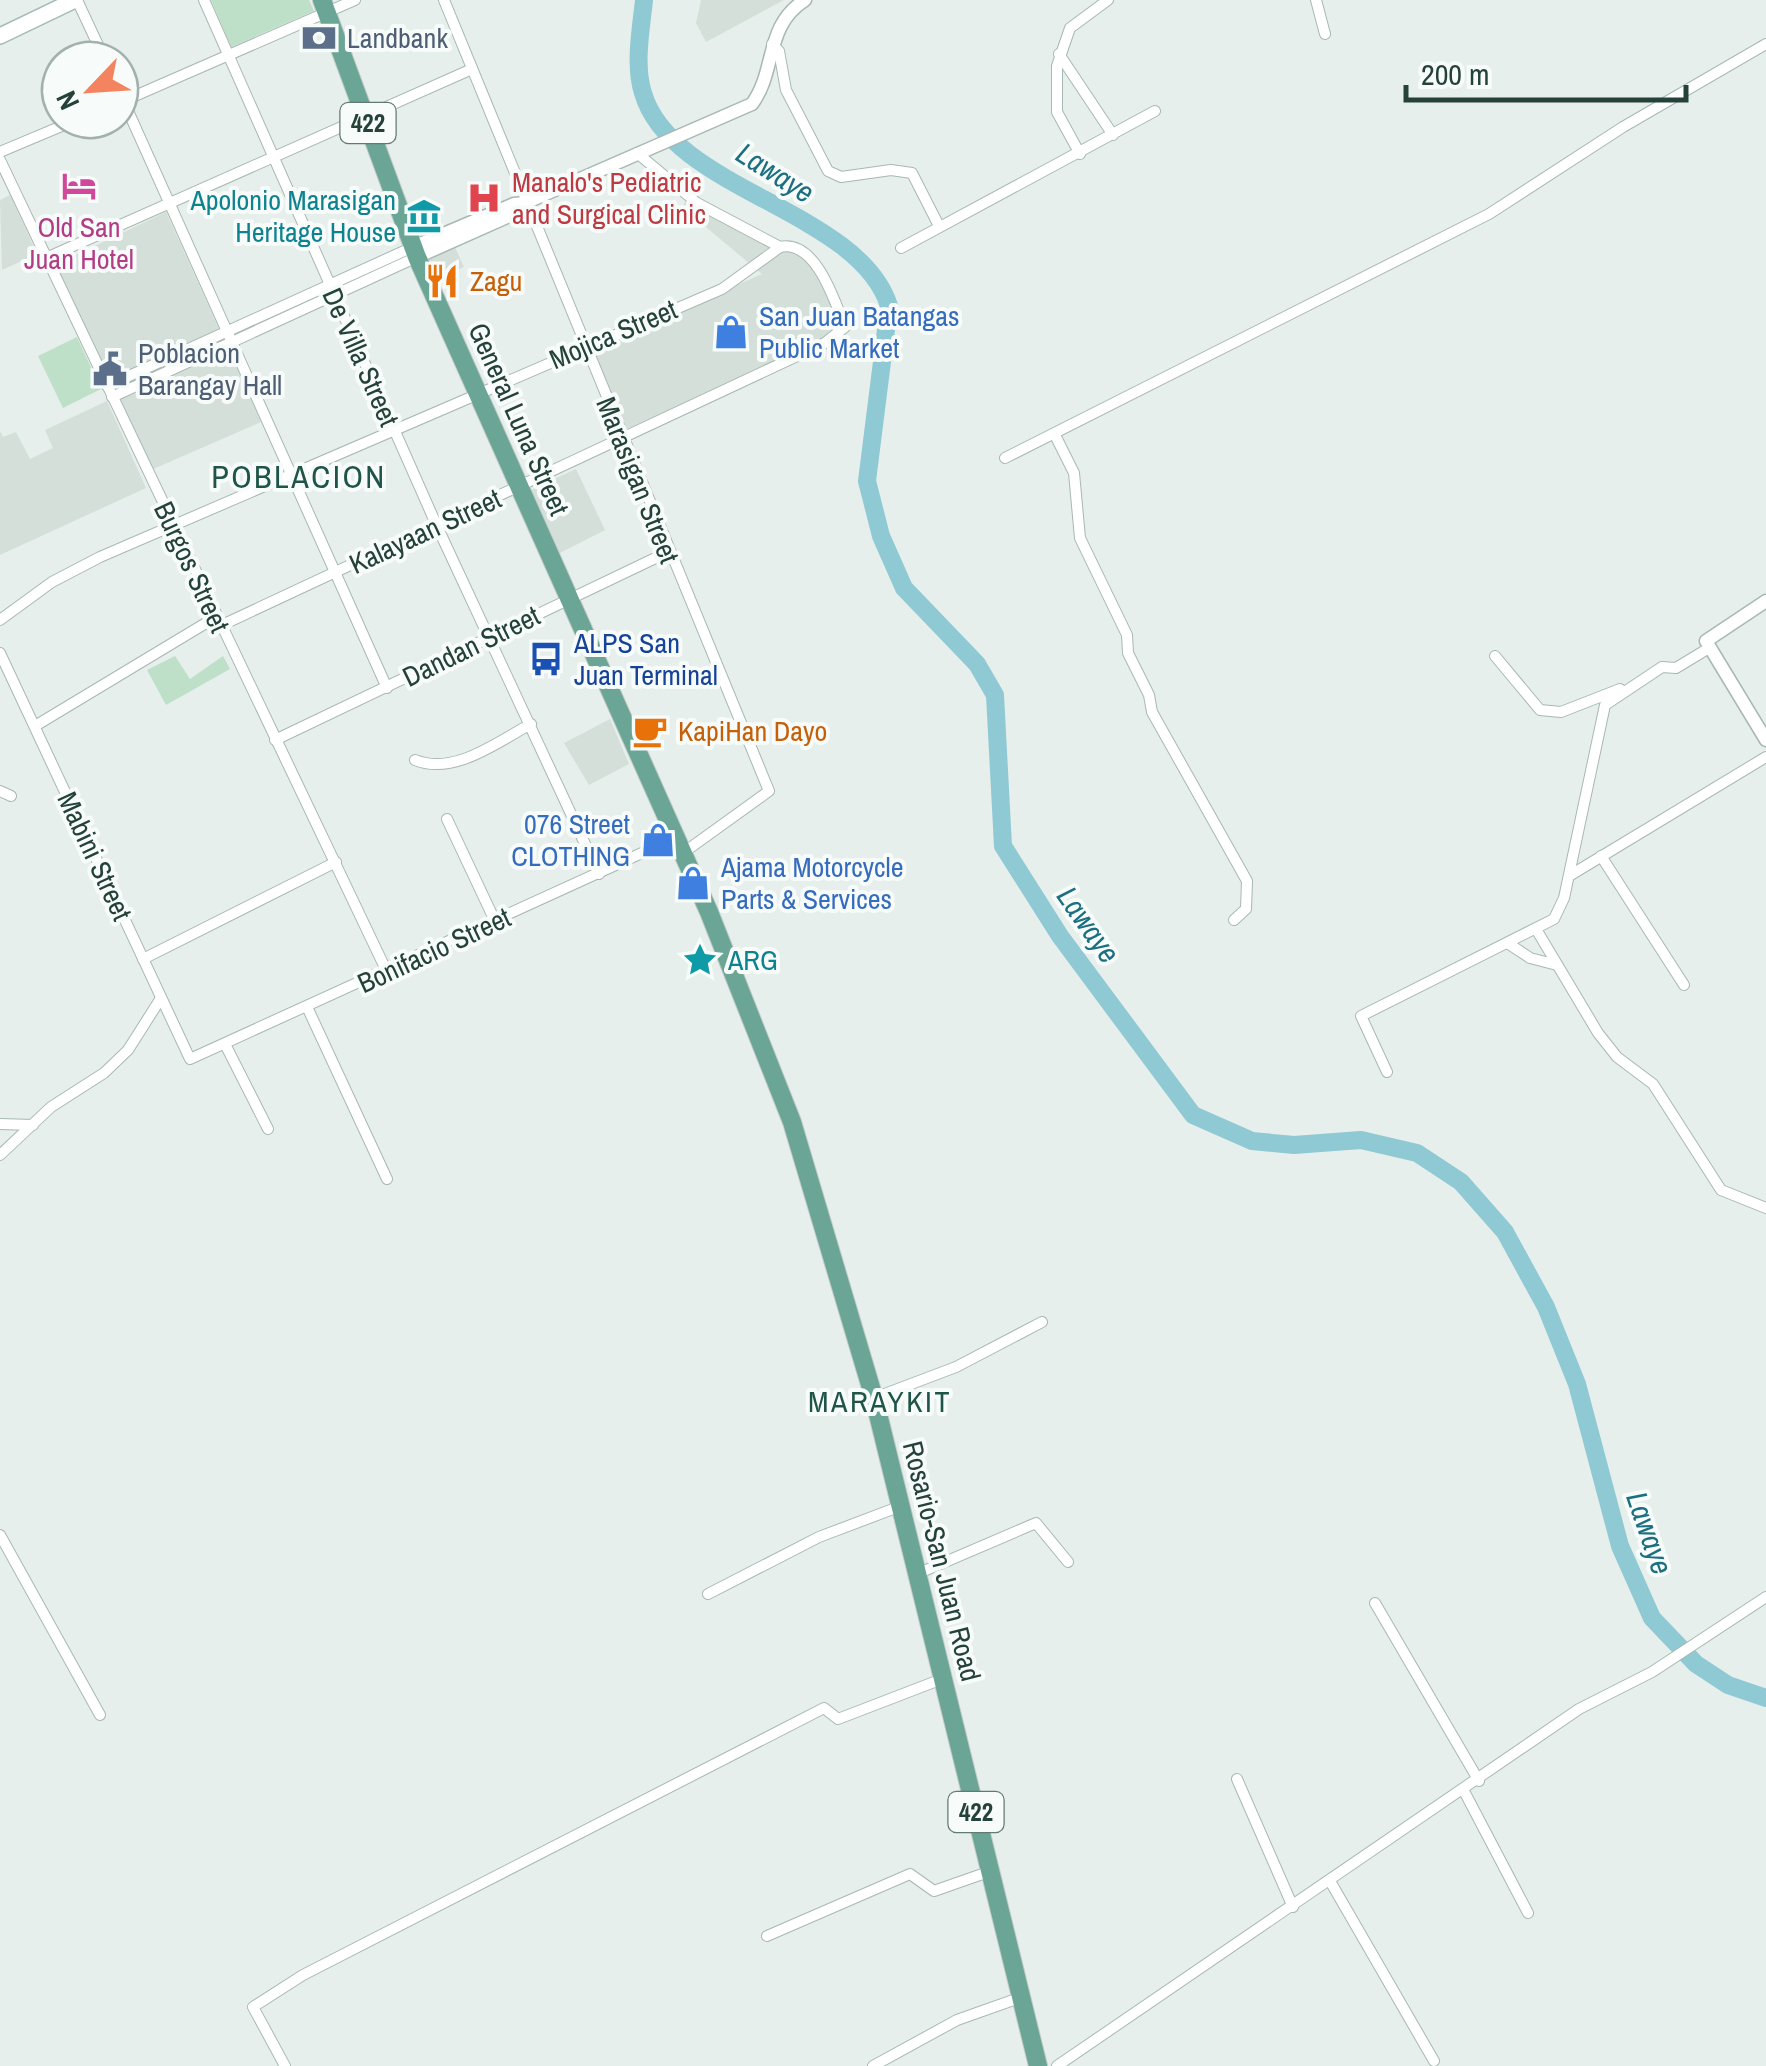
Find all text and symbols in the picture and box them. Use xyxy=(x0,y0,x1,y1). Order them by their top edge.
bank icon: Landbank xyxy=(300,19,338,57)
place label: Landbank xyxy=(347,19,448,57)
north arrow xyxy=(40,40,140,140)
scale bar xyxy=(1406,40,1686,102)
text: 200 m xyxy=(1421,54,1489,94)
text: N xyxy=(47,85,88,116)
road number: 422 xyxy=(340,103,396,143)
water label: Lawaye xyxy=(729,133,822,212)
place label: Manalo's Pediatric and Surgical Clinic xyxy=(512,163,706,233)
hotel icon: Old San Juan Hotel xyxy=(60,167,98,205)
hospital icon: Manalo's Pediatric and Surgical Clinic xyxy=(465,179,503,217)
place label: Apolonio Marasigan Heritage House xyxy=(190,181,396,251)
museum icon: Apolonio Marasigan Heritage House xyxy=(405,197,443,235)
place label: Old San Juan Hotel xyxy=(24,208,134,278)
restaurant icon: Zagu xyxy=(423,262,461,300)
place label: Zagu xyxy=(470,262,522,300)
street label: De Villa Street xyxy=(314,282,408,432)
street label: Mojica Street xyxy=(543,290,683,378)
place label: San Juan Batangas Public Market xyxy=(759,297,959,367)
shop icon: San Juan Batangas Public Market xyxy=(712,313,750,351)
street label: General Luna Street xyxy=(460,317,578,521)
place label: Poblacion Barangay Hall xyxy=(138,334,282,404)
public building icon: Poblacion Barangay Hall xyxy=(91,350,129,388)
street label: Marasigan Street xyxy=(587,391,689,569)
district label: POBLACION xyxy=(211,455,387,498)
street label: Kalayaan Street xyxy=(343,479,507,583)
street label: Burgos Street xyxy=(145,495,239,639)
street label: Dandan Street xyxy=(396,596,546,696)
place label: ALPS San Juan Terminal xyxy=(573,624,718,694)
bus stop icon: ALPS San Juan Terminal xyxy=(527,640,565,678)
cafe icon: KapiHan Dayo xyxy=(631,712,669,750)
place label: KapiHan Dayo xyxy=(678,712,827,750)
street label: Mabini Street xyxy=(49,785,141,927)
place label: 076 Street CLOTHING xyxy=(511,805,630,875)
shop icon: 076 Street CLOTHING xyxy=(639,821,677,859)
place label: Ajama Motorcycle Parts & Services xyxy=(720,848,903,918)
shop icon: Ajama Motorcycle Parts & Services xyxy=(674,864,712,902)
water label: Lawaye xyxy=(1048,878,1130,971)
street label: Bonifacio Street xyxy=(351,898,517,1002)
place icon: ARG xyxy=(681,941,719,979)
place label: ARG xyxy=(727,941,778,979)
district label: MARAYKIT xyxy=(808,1381,952,1421)
street label: Rosario-San Juan Road xyxy=(894,1437,990,1685)
water label: Lawaye xyxy=(1617,1486,1683,1579)
road number: 422 xyxy=(948,1792,1004,1832)

